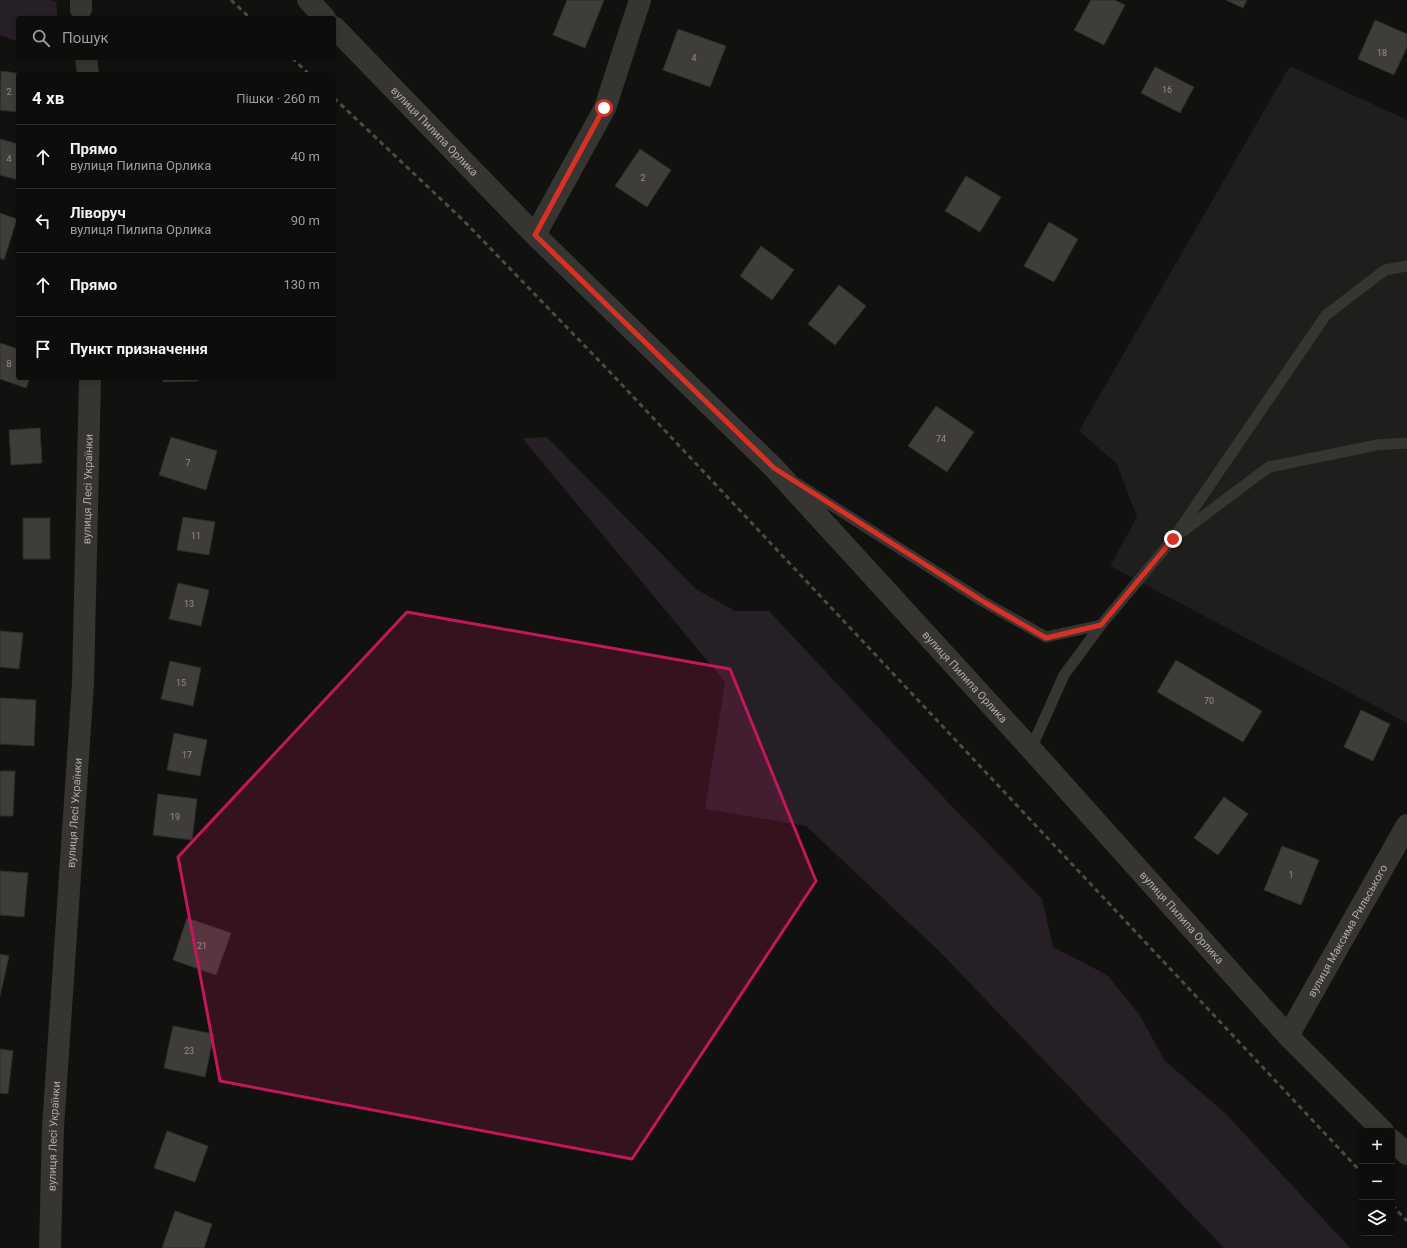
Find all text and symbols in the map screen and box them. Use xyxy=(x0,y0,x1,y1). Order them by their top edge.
search box xyxy=(16,16,336,60)
icon: search xyxy=(30,27,52,49)
text: Пошук xyxy=(62,29,109,47)
house number: 18 xyxy=(1377,48,1387,58)
house number: 4 xyxy=(691,53,697,63)
street label: вулиця Пилипа Орлика xyxy=(389,84,481,179)
house number: 16 xyxy=(1162,85,1172,95)
house number: 2 xyxy=(6,87,12,97)
text: 4 хв xyxy=(32,88,64,108)
text: Пішки · 260 m xyxy=(236,91,320,106)
route start xyxy=(595,99,613,117)
text: Прямо xyxy=(70,140,117,158)
icon: ahead xyxy=(32,146,54,168)
text: 40 m xyxy=(291,149,320,164)
house number: 4 xyxy=(6,154,12,164)
text: вулиця Пилипа Орлика xyxy=(70,158,211,173)
house number: 2 xyxy=(640,173,646,183)
text: Ліворуч xyxy=(70,204,126,222)
icon: left xyxy=(32,210,54,232)
text: 90 m xyxy=(291,213,320,228)
text: вулиця Пилипа Орлика xyxy=(70,222,211,237)
icon: ahead xyxy=(32,274,54,296)
text: Прямо xyxy=(70,276,117,294)
text: 130 m xyxy=(283,277,320,292)
icon: arrive xyxy=(32,338,54,360)
text: Пункт призначення xyxy=(70,340,208,358)
house number: 8 xyxy=(6,359,12,369)
street label: вулиця Лесі Українки xyxy=(80,434,95,544)
house number: 74 xyxy=(936,434,946,444)
house number: 7 xyxy=(185,458,191,468)
route end xyxy=(1164,530,1182,548)
house number: 11 xyxy=(191,531,201,541)
house number: 13 xyxy=(184,599,194,609)
street label: вулиця Пилипа Орлика xyxy=(920,628,1010,725)
house number: 15 xyxy=(176,678,186,688)
house number: 70 xyxy=(1204,696,1214,706)
house number: 17 xyxy=(182,750,192,760)
street label: вулиця Лесі Українки xyxy=(64,757,84,868)
house number: 19 xyxy=(170,812,180,822)
street label: вулиця Максима Рильського xyxy=(1305,862,1390,999)
street label: вулиця Пилипа Орлика xyxy=(1137,869,1227,966)
house number: 1 xyxy=(1288,870,1294,880)
house number: 21 xyxy=(197,941,207,951)
house number: 23 xyxy=(184,1046,194,1056)
street label: вулиця Лесі Українки xyxy=(45,1081,63,1191)
map controls xyxy=(1359,1128,1395,1236)
button: + xyxy=(1359,1128,1395,1164)
button: − xyxy=(1359,1164,1395,1200)
button: layers xyxy=(1359,1200,1395,1236)

